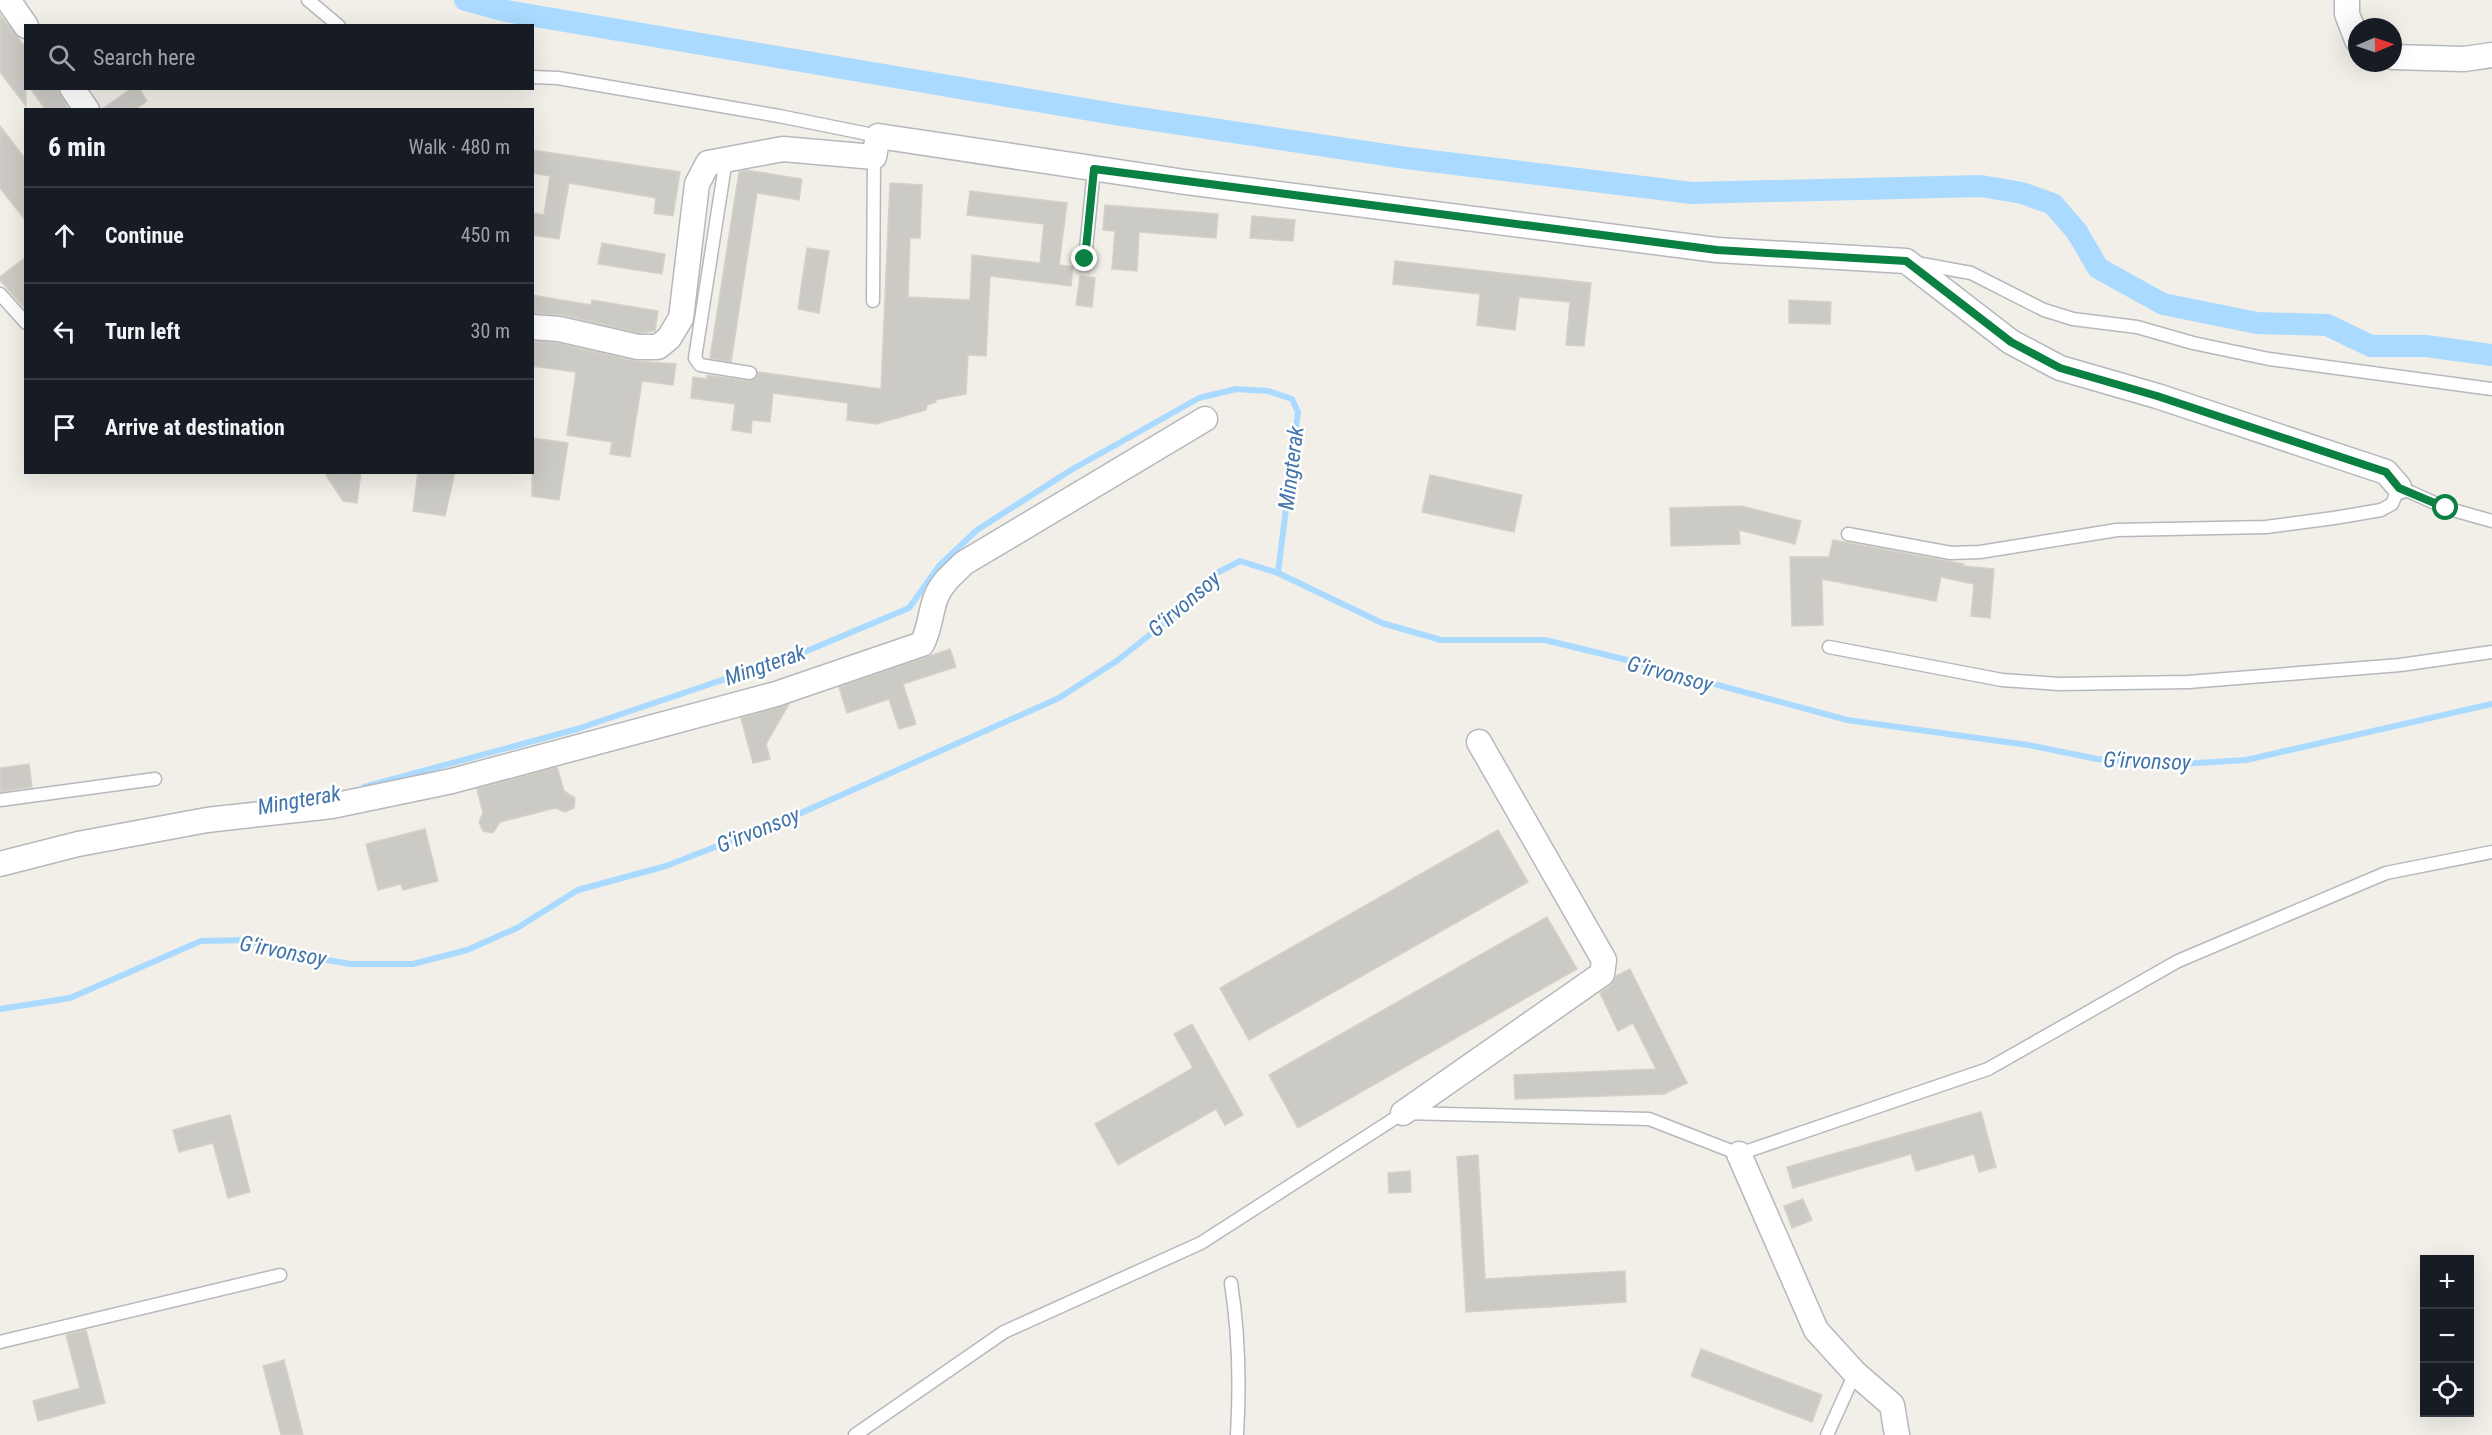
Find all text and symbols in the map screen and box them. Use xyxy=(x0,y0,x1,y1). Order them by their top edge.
north arrow xyxy=(2348,18,2402,72)
search box xyxy=(24,24,534,90)
icon: search xyxy=(45,41,78,74)
text: Search here xyxy=(93,45,195,70)
text: 6 min xyxy=(48,132,106,162)
text: Walk · 480 m xyxy=(409,135,510,159)
icon: ahead xyxy=(48,219,81,252)
text: Continue xyxy=(105,223,184,248)
text: 450 m xyxy=(461,223,510,247)
route end xyxy=(1071,245,1097,271)
icon: left xyxy=(48,315,81,348)
text: Turn left xyxy=(105,319,180,344)
text: 30 m xyxy=(471,319,510,343)
icon: arrive xyxy=(48,411,81,444)
text: Arrive at destination xyxy=(105,415,285,440)
water label: Mingterak xyxy=(1273,424,1309,511)
route start xyxy=(2432,494,2458,520)
water label: G‘irvonsoy xyxy=(1143,565,1226,642)
water label: Mingterak xyxy=(721,639,809,691)
water label: G‘irvonsoy xyxy=(1624,651,1717,698)
water label: G‘irvonsoy xyxy=(2103,747,2192,775)
water label: Mingterak xyxy=(255,780,343,820)
water label: G‘irvonsoy xyxy=(713,802,804,858)
water label: G‘irvonsoy xyxy=(238,930,329,972)
map controls xyxy=(2420,1255,2474,1417)
button: + xyxy=(2420,1255,2474,1309)
button: − xyxy=(2420,1309,2474,1363)
button: locate xyxy=(2420,1363,2474,1417)

